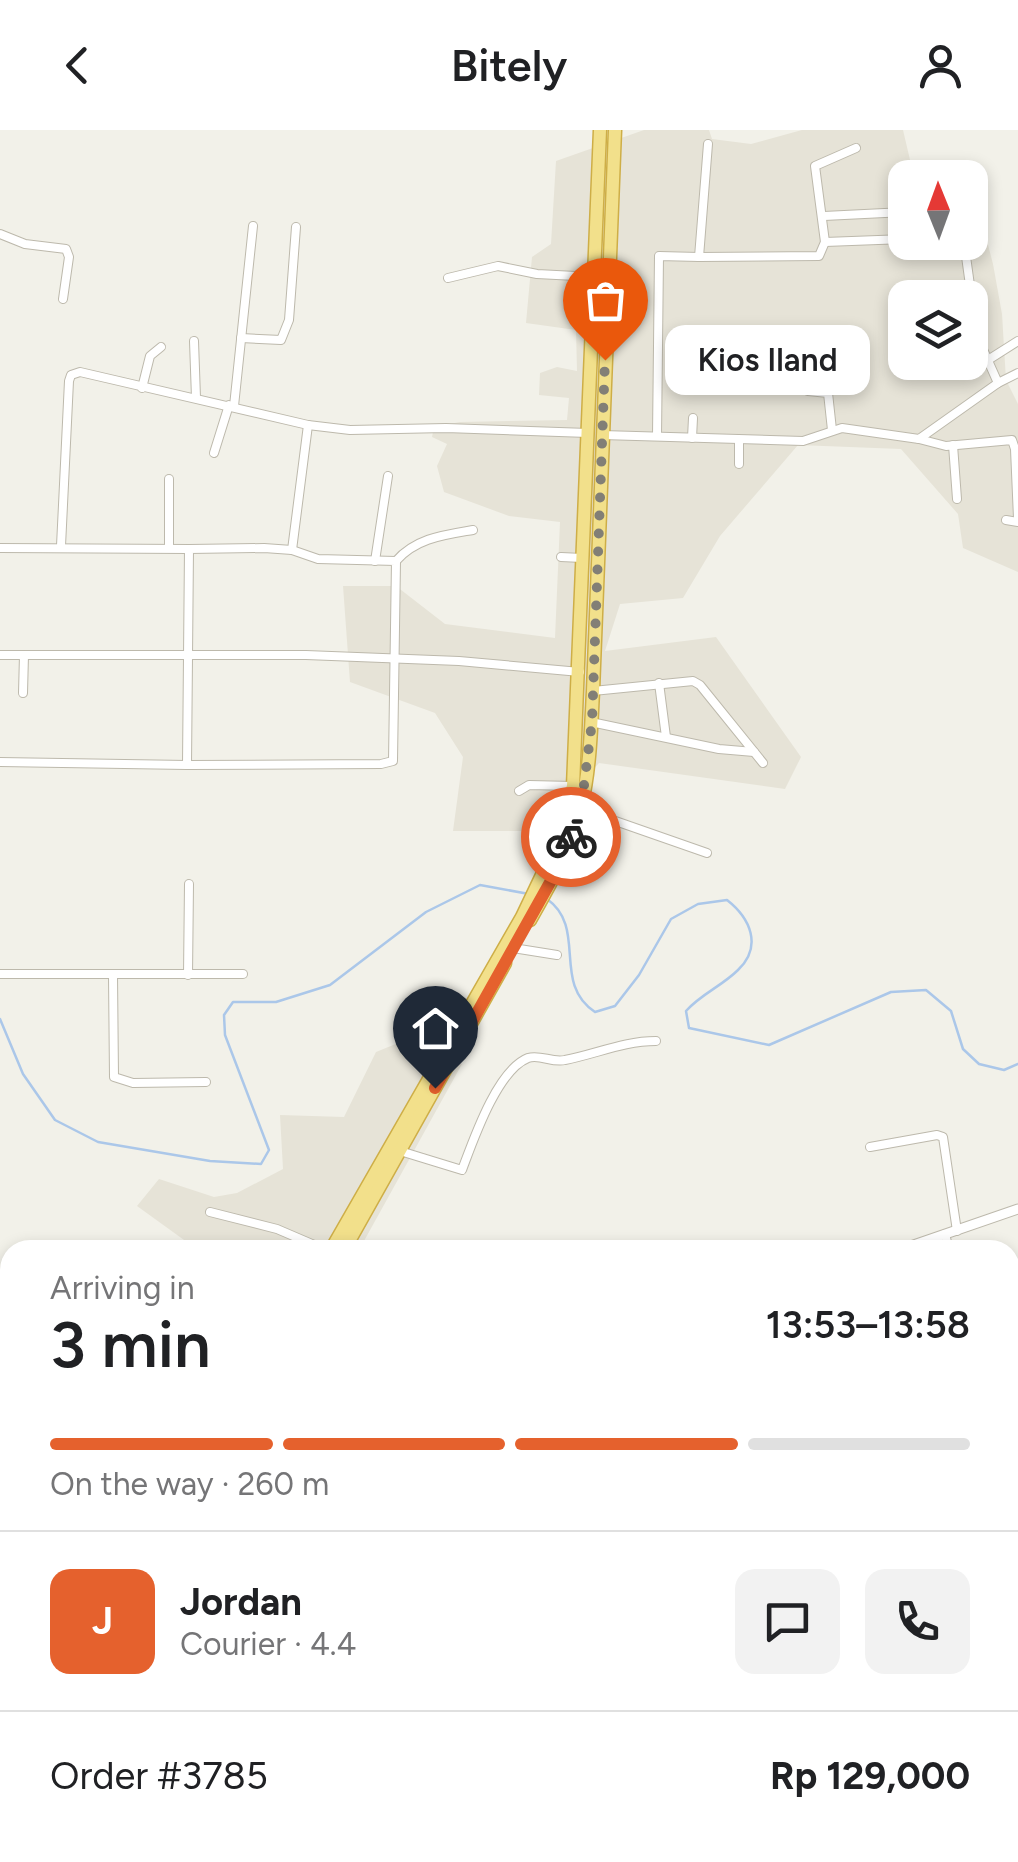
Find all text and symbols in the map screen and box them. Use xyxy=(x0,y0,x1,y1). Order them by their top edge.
icon: back xyxy=(50,38,105,93)
text: Bitely xyxy=(451,38,567,92)
icon: person xyxy=(913,38,968,93)
north arrow xyxy=(888,160,988,260)
map controls xyxy=(888,160,988,380)
pin xyxy=(563,258,648,361)
icon: bag xyxy=(578,273,633,328)
button: layers xyxy=(888,280,988,380)
callout: Kios Iland xyxy=(665,325,870,395)
text: Kios Iland xyxy=(697,341,838,379)
courier xyxy=(521,787,621,887)
icon: bike xyxy=(544,810,599,865)
pin xyxy=(393,986,478,1089)
icon: home xyxy=(408,1001,463,1056)
text: Arriving in xyxy=(50,1269,195,1307)
text: 13:53–13:58 xyxy=(766,1302,970,1348)
text: 3 min xyxy=(50,1305,211,1383)
text: On the way · 260 m xyxy=(50,1465,329,1503)
button: chat xyxy=(735,1569,840,1674)
button: phone xyxy=(865,1569,970,1674)
text: Jordan xyxy=(180,1579,302,1625)
text: J xyxy=(92,1598,113,1644)
text: Courier · 4.4 xyxy=(180,1625,356,1663)
text: Order #3785 xyxy=(50,1753,268,1799)
text: Rp 129,000 xyxy=(770,1753,970,1799)

